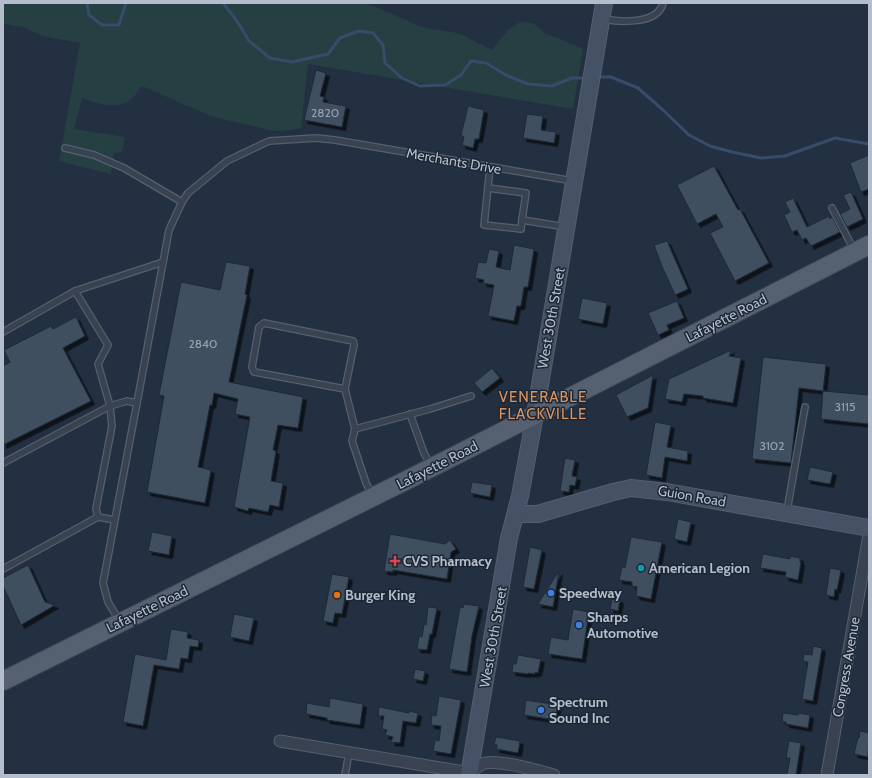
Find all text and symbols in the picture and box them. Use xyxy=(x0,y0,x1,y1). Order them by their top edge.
house number: 2820 xyxy=(311,105,339,120)
street label: Merchants Drive xyxy=(405,144,503,178)
street label: West 30th Street xyxy=(533,266,569,370)
street label: Lafayette Road xyxy=(682,290,770,346)
house number: 2840 xyxy=(189,336,217,351)
district label: VENERABLE FLACKVILLE xyxy=(499,388,587,423)
house number: 3115 xyxy=(835,399,855,414)
street label: Lafayette Road xyxy=(393,437,481,493)
house number: 3102 xyxy=(759,438,785,453)
street label: Guion Road xyxy=(657,481,727,511)
place label: CVS Pharmacy xyxy=(403,552,493,570)
marker: CVS Pharmacy xyxy=(390,556,400,566)
place label: American Legion xyxy=(649,559,750,577)
marker: American Legion xyxy=(636,563,646,573)
street label: Lafayette Road xyxy=(103,581,191,637)
place label: Speedway xyxy=(559,584,622,602)
street label: West 30th Street xyxy=(475,585,511,689)
place label: Burger King xyxy=(345,586,415,604)
marker: Speedway xyxy=(546,588,556,598)
marker: Burger King xyxy=(332,590,342,600)
place label: Sharps Automotive xyxy=(587,608,658,642)
street label: Congress Avenue xyxy=(828,615,864,719)
marker: Sharps Automotive xyxy=(574,620,584,630)
place label: Spectrum Sound Inc xyxy=(549,693,610,727)
marker: Spectrum Sound Inc xyxy=(536,705,546,715)

